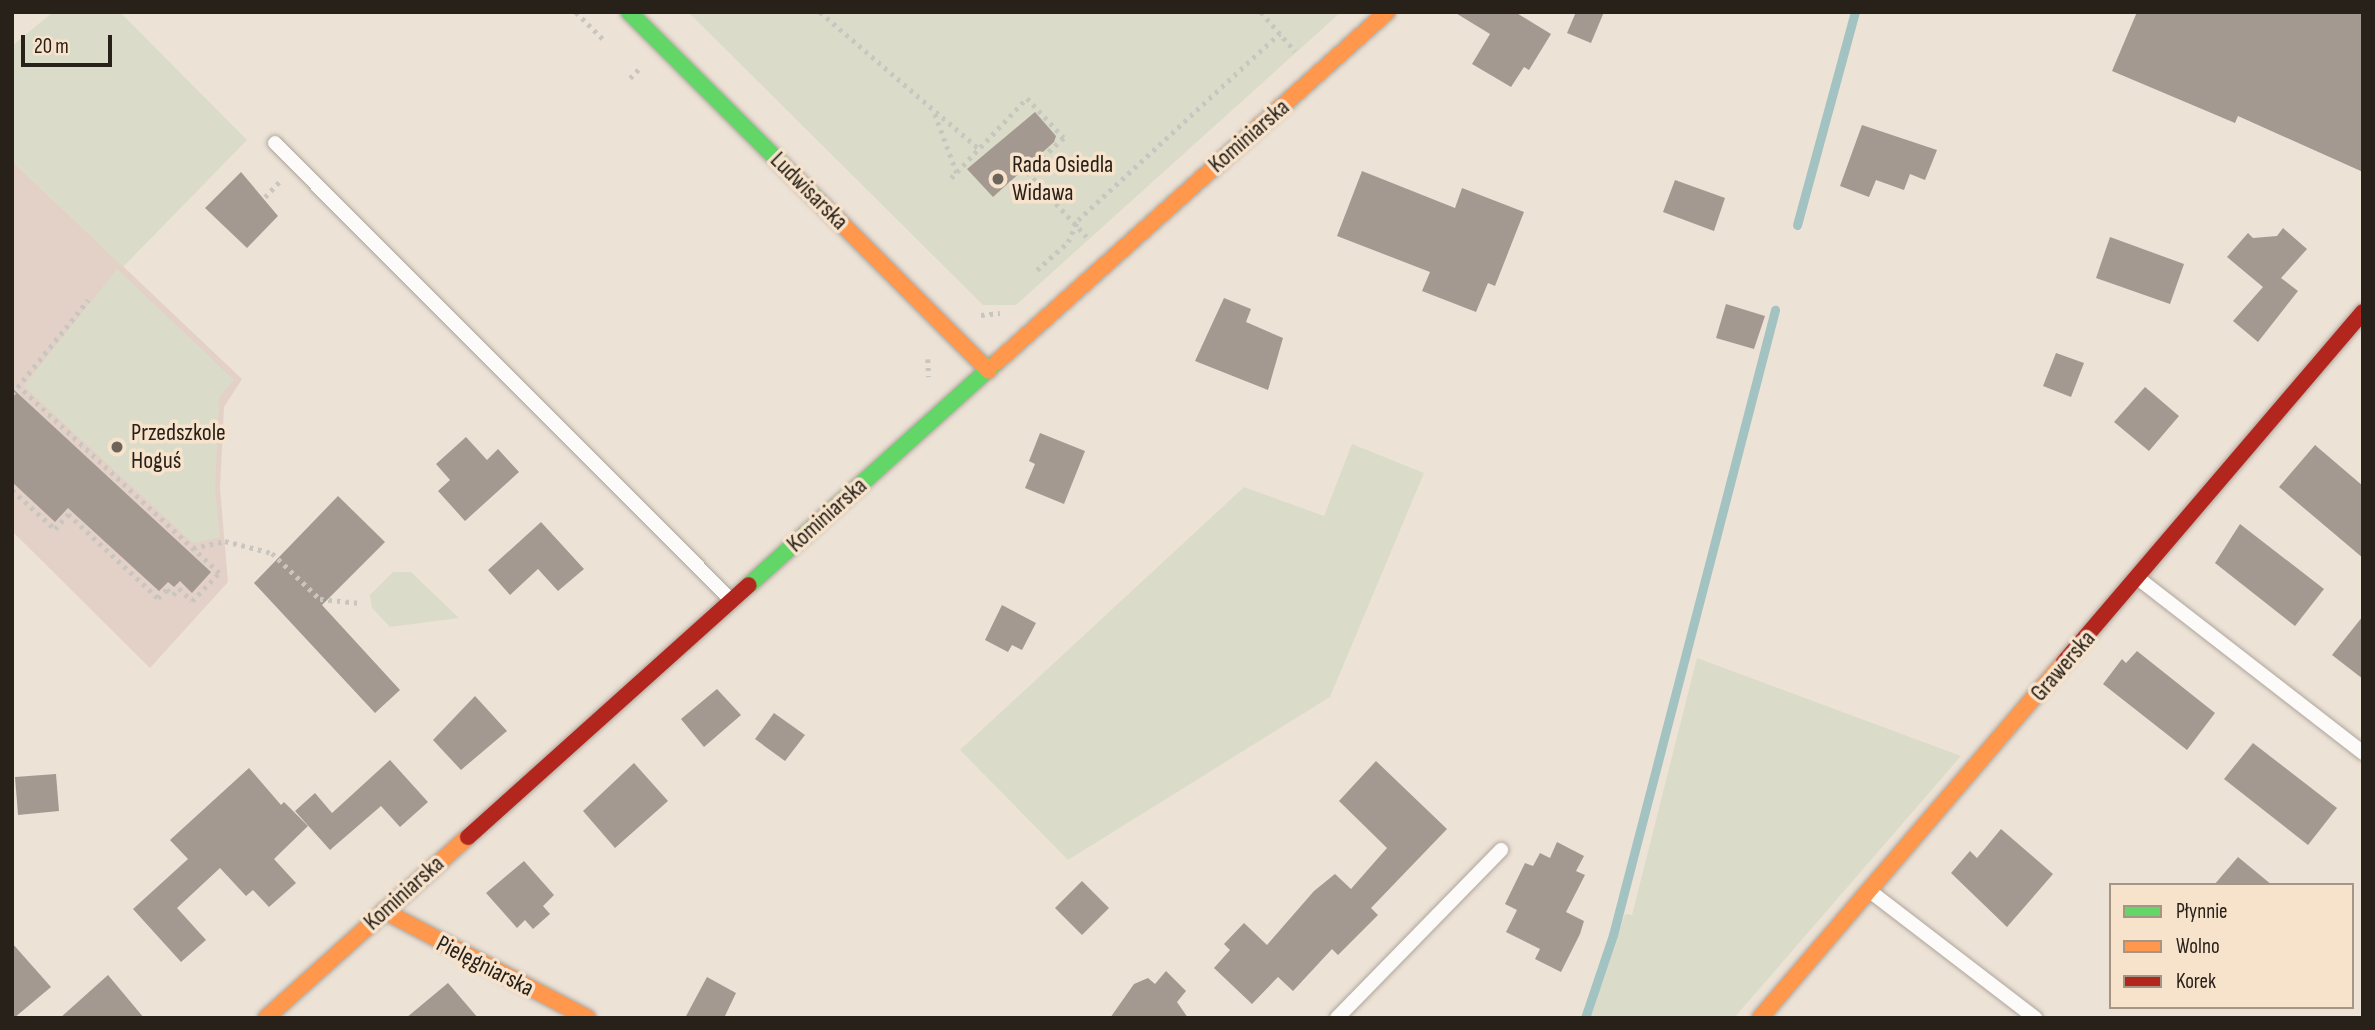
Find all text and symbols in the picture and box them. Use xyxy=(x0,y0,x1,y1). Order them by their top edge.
scale bar xyxy=(24,21,116,65)
text: 20 m xyxy=(34,34,69,59)
street label: Kominiarska xyxy=(1203,93,1295,179)
street label: Ludwisarska xyxy=(764,146,854,236)
place label: Rada Osiedla Widawa xyxy=(1012,151,1113,207)
marker: Rada Osiedla Widawa xyxy=(990,171,1006,187)
place label: Przedszkole Hoguś xyxy=(131,419,226,475)
marker: Przedszkole Hoguś xyxy=(109,439,125,455)
street label: Kominiarska xyxy=(781,472,873,558)
street label: Grawerska xyxy=(2025,625,2101,707)
street label: Kominiarska xyxy=(358,850,450,936)
legend xyxy=(2109,883,2354,1009)
text: Płynnie xyxy=(2176,899,2228,924)
street label: Pielęgniarska xyxy=(431,929,539,1003)
text: Wolno xyxy=(2176,934,2220,959)
text: Korek xyxy=(2176,969,2216,994)

